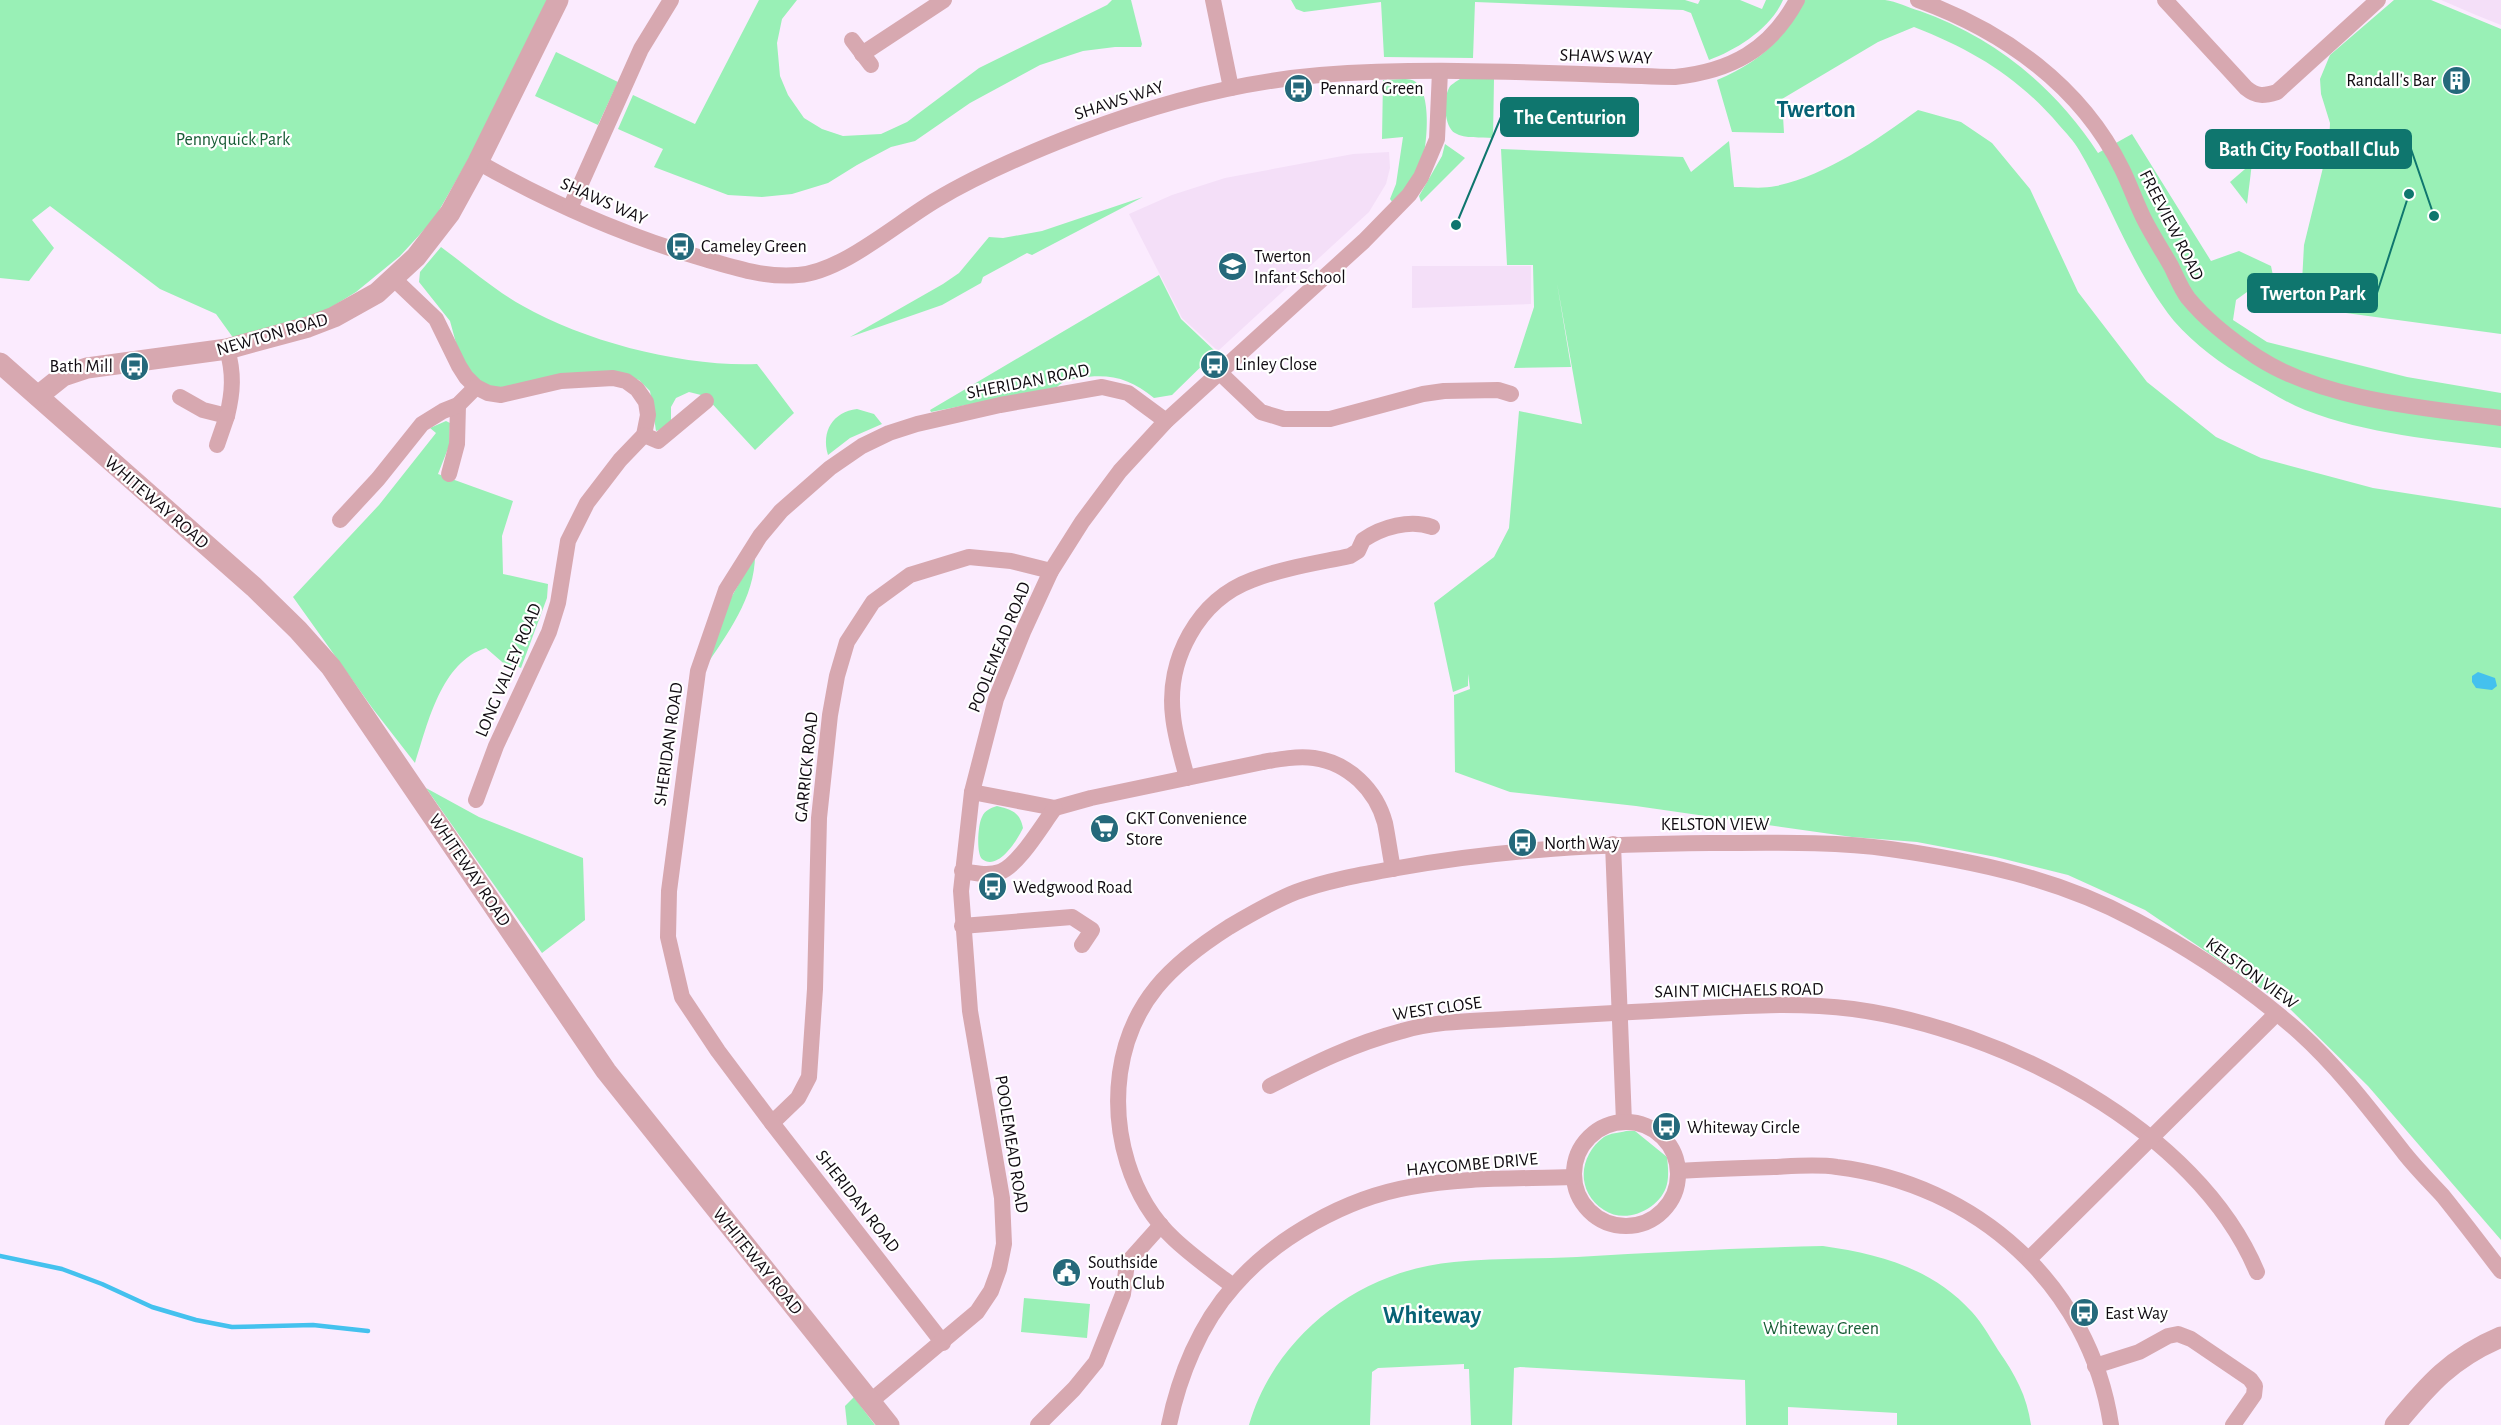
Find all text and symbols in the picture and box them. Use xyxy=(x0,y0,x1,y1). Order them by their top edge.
street label: SHAWS WAY xyxy=(1559,46,1653,68)
building icon: Randall's Bar xyxy=(2441,64,2473,96)
bus stop icon: Pennard Green xyxy=(1283,72,1315,104)
place label: Randall's Bar xyxy=(2346,72,2436,90)
street label: SHAWS WAY xyxy=(1072,78,1167,124)
place label: Pennard Green xyxy=(1320,80,1424,98)
callout: The Centurion xyxy=(1501,98,1638,136)
district label: Twerton xyxy=(1776,98,1856,122)
text: The Centurion xyxy=(1514,108,1626,128)
callout: Bath City Football Club xyxy=(2206,130,2411,168)
park label: Pennyquick Park xyxy=(176,131,291,149)
text: Bath City Football Club xyxy=(2218,140,2400,160)
street label: FREEVIEW ROAD xyxy=(2136,168,2207,283)
street label: SHAWS WAY xyxy=(558,175,650,229)
bus stop icon: Cameley Green xyxy=(664,230,696,262)
place label: Cameley Green xyxy=(701,238,807,256)
place label: Twerton Infant School xyxy=(1254,248,1346,287)
school or university icon: Twerton Infant School xyxy=(1217,250,1249,282)
callout: Twerton Park xyxy=(2248,274,2377,312)
text: Twerton Park xyxy=(2260,284,2366,304)
street label: NEWTON ROAD xyxy=(215,310,330,359)
bus stop icon: Linley Close xyxy=(1198,348,1230,380)
bus stop icon: Bath Mill xyxy=(118,350,150,382)
place label: Linley Close xyxy=(1235,356,1317,374)
place label: Bath Mill xyxy=(49,358,113,376)
street label: SHERIDAN ROAD xyxy=(965,361,1091,403)
street label: WHITEWAY ROAD xyxy=(101,453,212,553)
street label: POOLEMEAD ROAD xyxy=(965,579,1034,715)
street label: LONG VALLEY ROAD xyxy=(473,601,545,740)
street label: SHERIDAN ROAD xyxy=(651,681,687,807)
street label: GARRICK ROAD xyxy=(792,711,822,823)
place label: GKT Convenience Store xyxy=(1126,810,1247,849)
street label: WHITEWAY ROAD xyxy=(425,811,513,930)
supermarket icon: GKT Convenience Store xyxy=(1089,812,1121,844)
street label: KELSTON VIEW xyxy=(1661,816,1769,834)
bus stop icon: North Way xyxy=(1507,827,1539,859)
place label: North Way xyxy=(1544,835,1620,853)
bus stop icon: Wedgwood Road xyxy=(976,871,1008,903)
place label: Wedgwood Road xyxy=(1013,879,1132,897)
street label: KELSTON VIEW xyxy=(2202,935,2301,1013)
street label: SAINT MICHAELS ROAD xyxy=(1654,981,1824,1001)
street label: WEST CLOSE xyxy=(1392,994,1483,1024)
street label: POOLEMEAD ROAD xyxy=(991,1074,1031,1214)
bus stop icon: Whiteway Circle xyxy=(1650,1111,1682,1143)
place label: Whiteway Circle xyxy=(1687,1119,1800,1137)
street label: SHERIDAN ROAD xyxy=(812,1147,903,1256)
street label: HAYCOMBE DRIVE xyxy=(1406,1150,1539,1180)
street label: WHITEWAY ROAD xyxy=(709,1205,805,1318)
place label: Southside Youth Club xyxy=(1088,1254,1165,1293)
public building icon: Southside Youth Club xyxy=(1051,1256,1083,1288)
bus stop icon: East Way xyxy=(2068,1297,2100,1329)
district label: Whiteway xyxy=(1383,1304,1482,1328)
place label: East Way xyxy=(2105,1305,2168,1323)
park label: Whiteway Green xyxy=(1763,1320,1879,1338)

